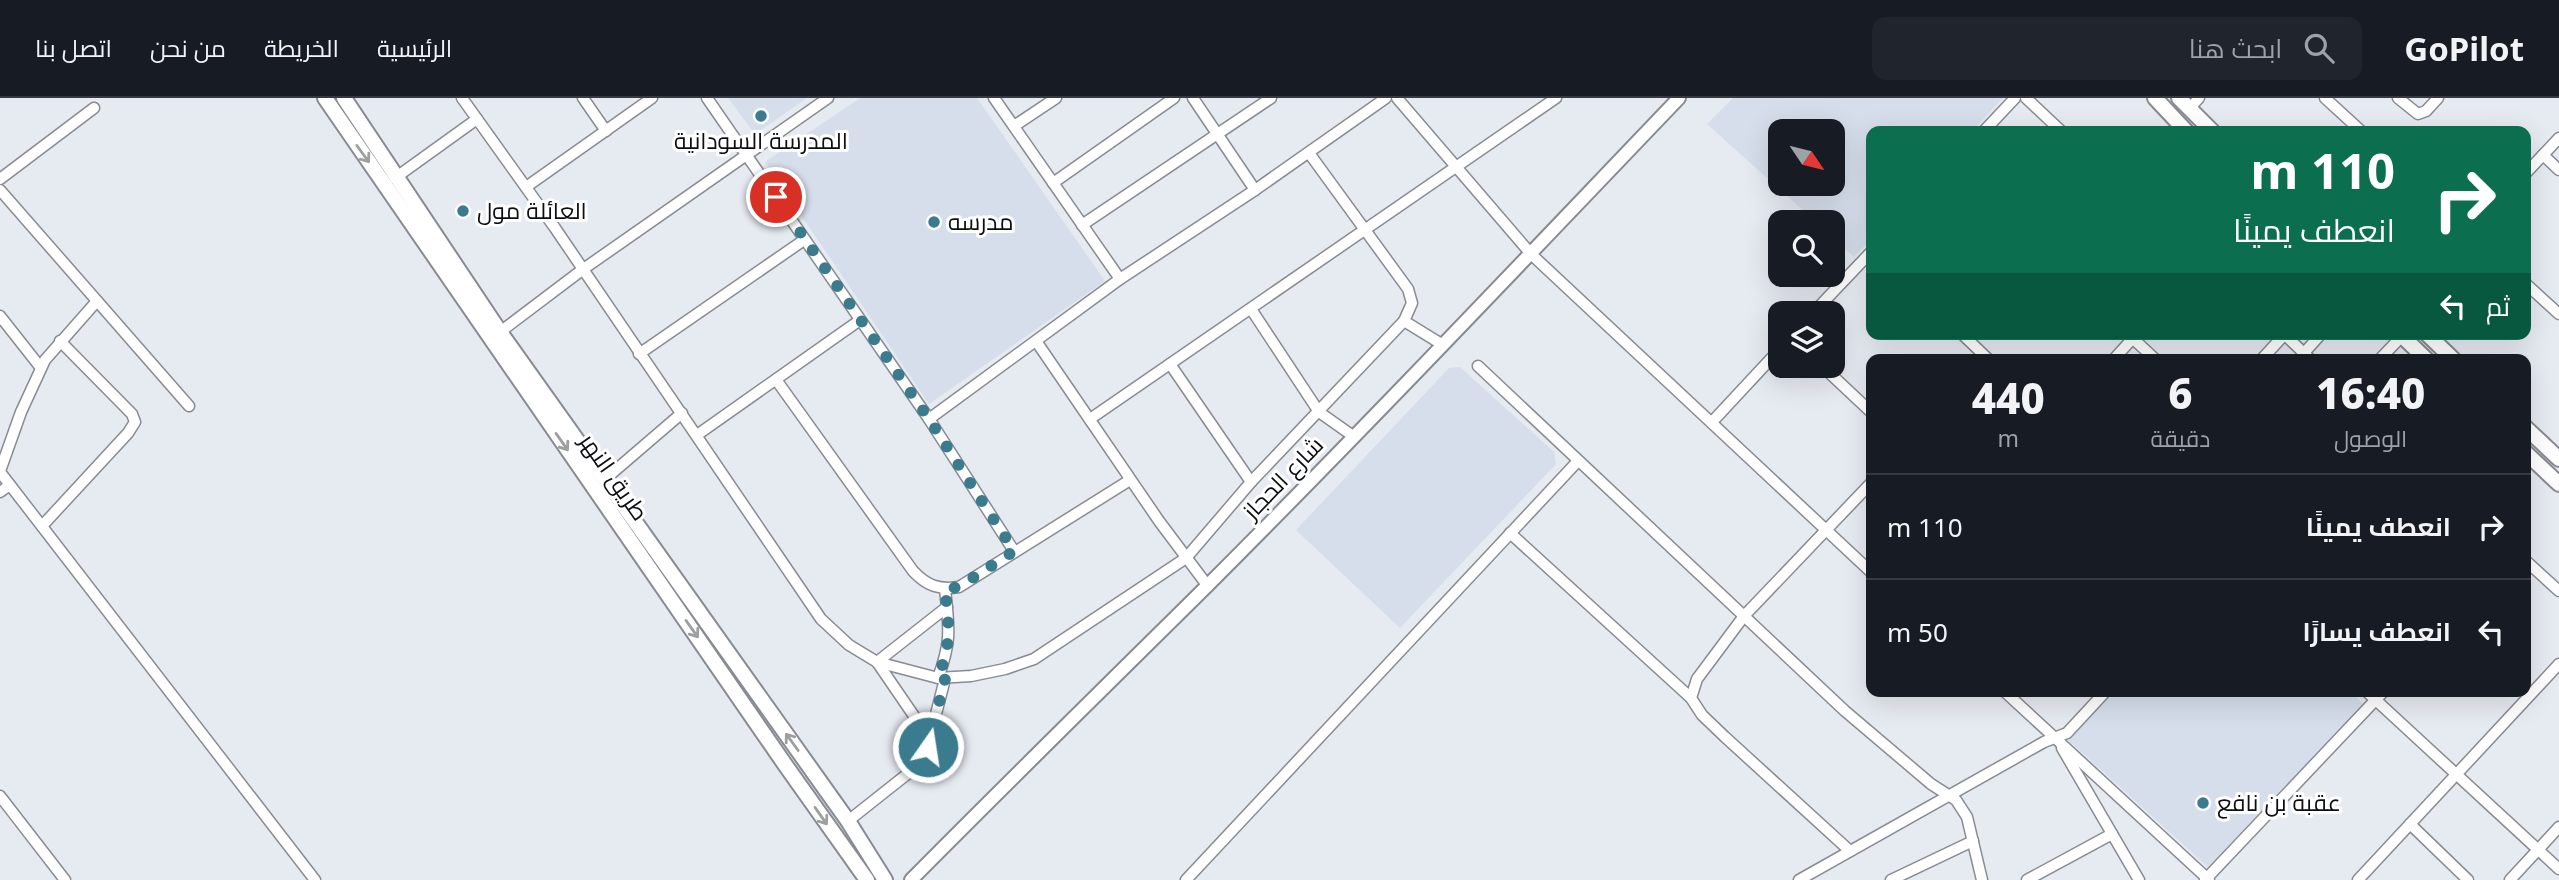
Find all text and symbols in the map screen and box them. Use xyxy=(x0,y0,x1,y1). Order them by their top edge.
search box xyxy=(1872,17,2362,80)
text: GoPilot xyxy=(2404,26,2524,71)
icon: search xyxy=(2300,29,2338,67)
text: ابحث هنا xyxy=(2189,30,2282,66)
text: اتصل بنا xyxy=(35,31,112,64)
text: من نحن xyxy=(150,31,226,64)
text: الخريطة xyxy=(264,31,339,64)
text: الرئيسية xyxy=(377,31,452,64)
marker: المدرسة السودانية xyxy=(753,108,769,124)
north arrow xyxy=(1768,119,1844,196)
map controls xyxy=(1768,119,1845,378)
place label: المدرسة السودانية xyxy=(674,124,848,156)
text: 110 m xyxy=(2250,137,2395,203)
one-way arrow xyxy=(356,144,370,163)
icon: right xyxy=(2419,154,2510,245)
pin xyxy=(746,167,806,227)
icon: arrive xyxy=(757,178,795,216)
place label: العائلة مول xyxy=(477,194,587,226)
marker: العائلة مول xyxy=(455,203,471,219)
place label: مدرسه xyxy=(948,205,1013,237)
text: انعطف يمينًا xyxy=(2233,208,2395,251)
button: search xyxy=(1768,210,1845,287)
marker: مدرسه xyxy=(926,214,942,230)
icon: left xyxy=(2434,287,2472,325)
text: ثم xyxy=(2486,288,2510,324)
button: layers xyxy=(1768,301,1845,378)
text: 6 xyxy=(2168,364,2193,421)
text: 16:40 xyxy=(2316,364,2425,421)
text: 440 xyxy=(1972,369,2045,426)
text: m xyxy=(1997,422,2019,454)
text: دقيقة xyxy=(2150,422,2210,454)
text: الوصول xyxy=(2334,422,2407,454)
street label: طريق النهر xyxy=(572,425,657,527)
street label: شارع الحجاز xyxy=(1233,429,1331,528)
one-way arrow xyxy=(555,432,569,451)
text: انعطف يمينًا xyxy=(2306,508,2451,544)
icon: right xyxy=(2472,508,2510,546)
text: 110 m xyxy=(1887,509,1963,545)
text: انعطف يسارًا xyxy=(2302,613,2451,649)
icon: left xyxy=(2472,613,2510,651)
text: 50 m xyxy=(1887,614,1948,650)
one-way arrow xyxy=(685,619,699,638)
position arrow xyxy=(891,710,965,784)
one-way arrow xyxy=(784,733,799,752)
place label: عقبة بن نافع xyxy=(2217,786,2341,819)
marker: عقبة بن نافع xyxy=(2195,795,2211,811)
one-way arrow xyxy=(814,806,828,825)

